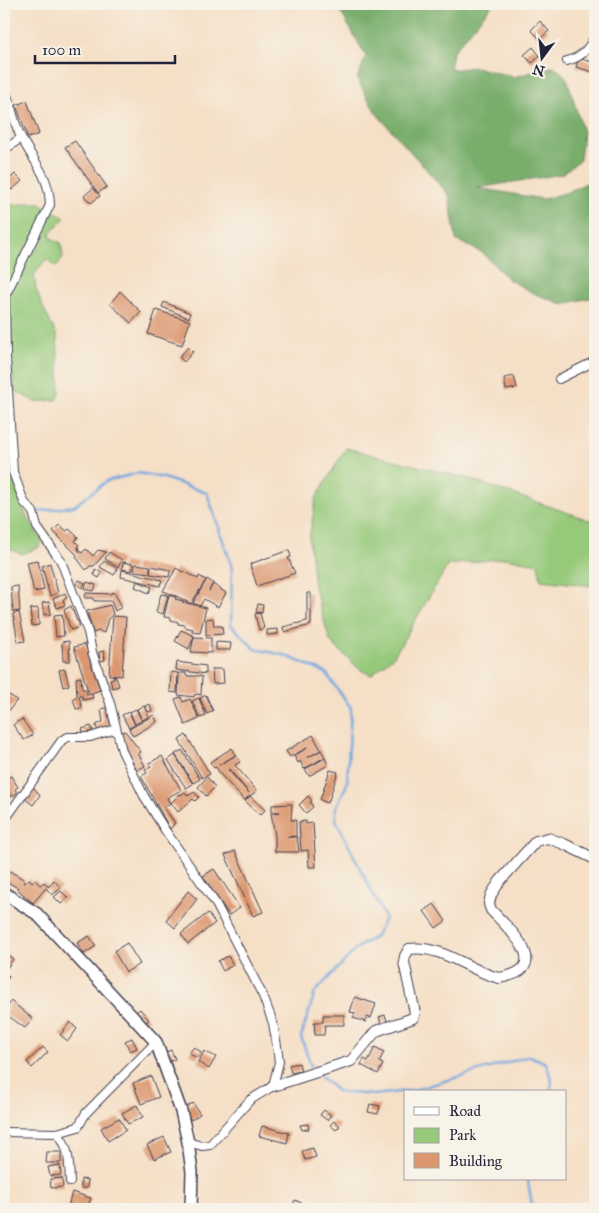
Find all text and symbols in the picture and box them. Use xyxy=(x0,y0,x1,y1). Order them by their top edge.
scale bar xyxy=(35,32,175,64)
north arrow xyxy=(516,32,566,82)
text: 100 m xyxy=(42,41,82,59)
text: N xyxy=(531,60,547,80)
legend xyxy=(404,1090,566,1180)
text: Road xyxy=(449,1102,481,1120)
text: Park xyxy=(449,1126,476,1144)
text: Building xyxy=(449,1152,503,1170)

